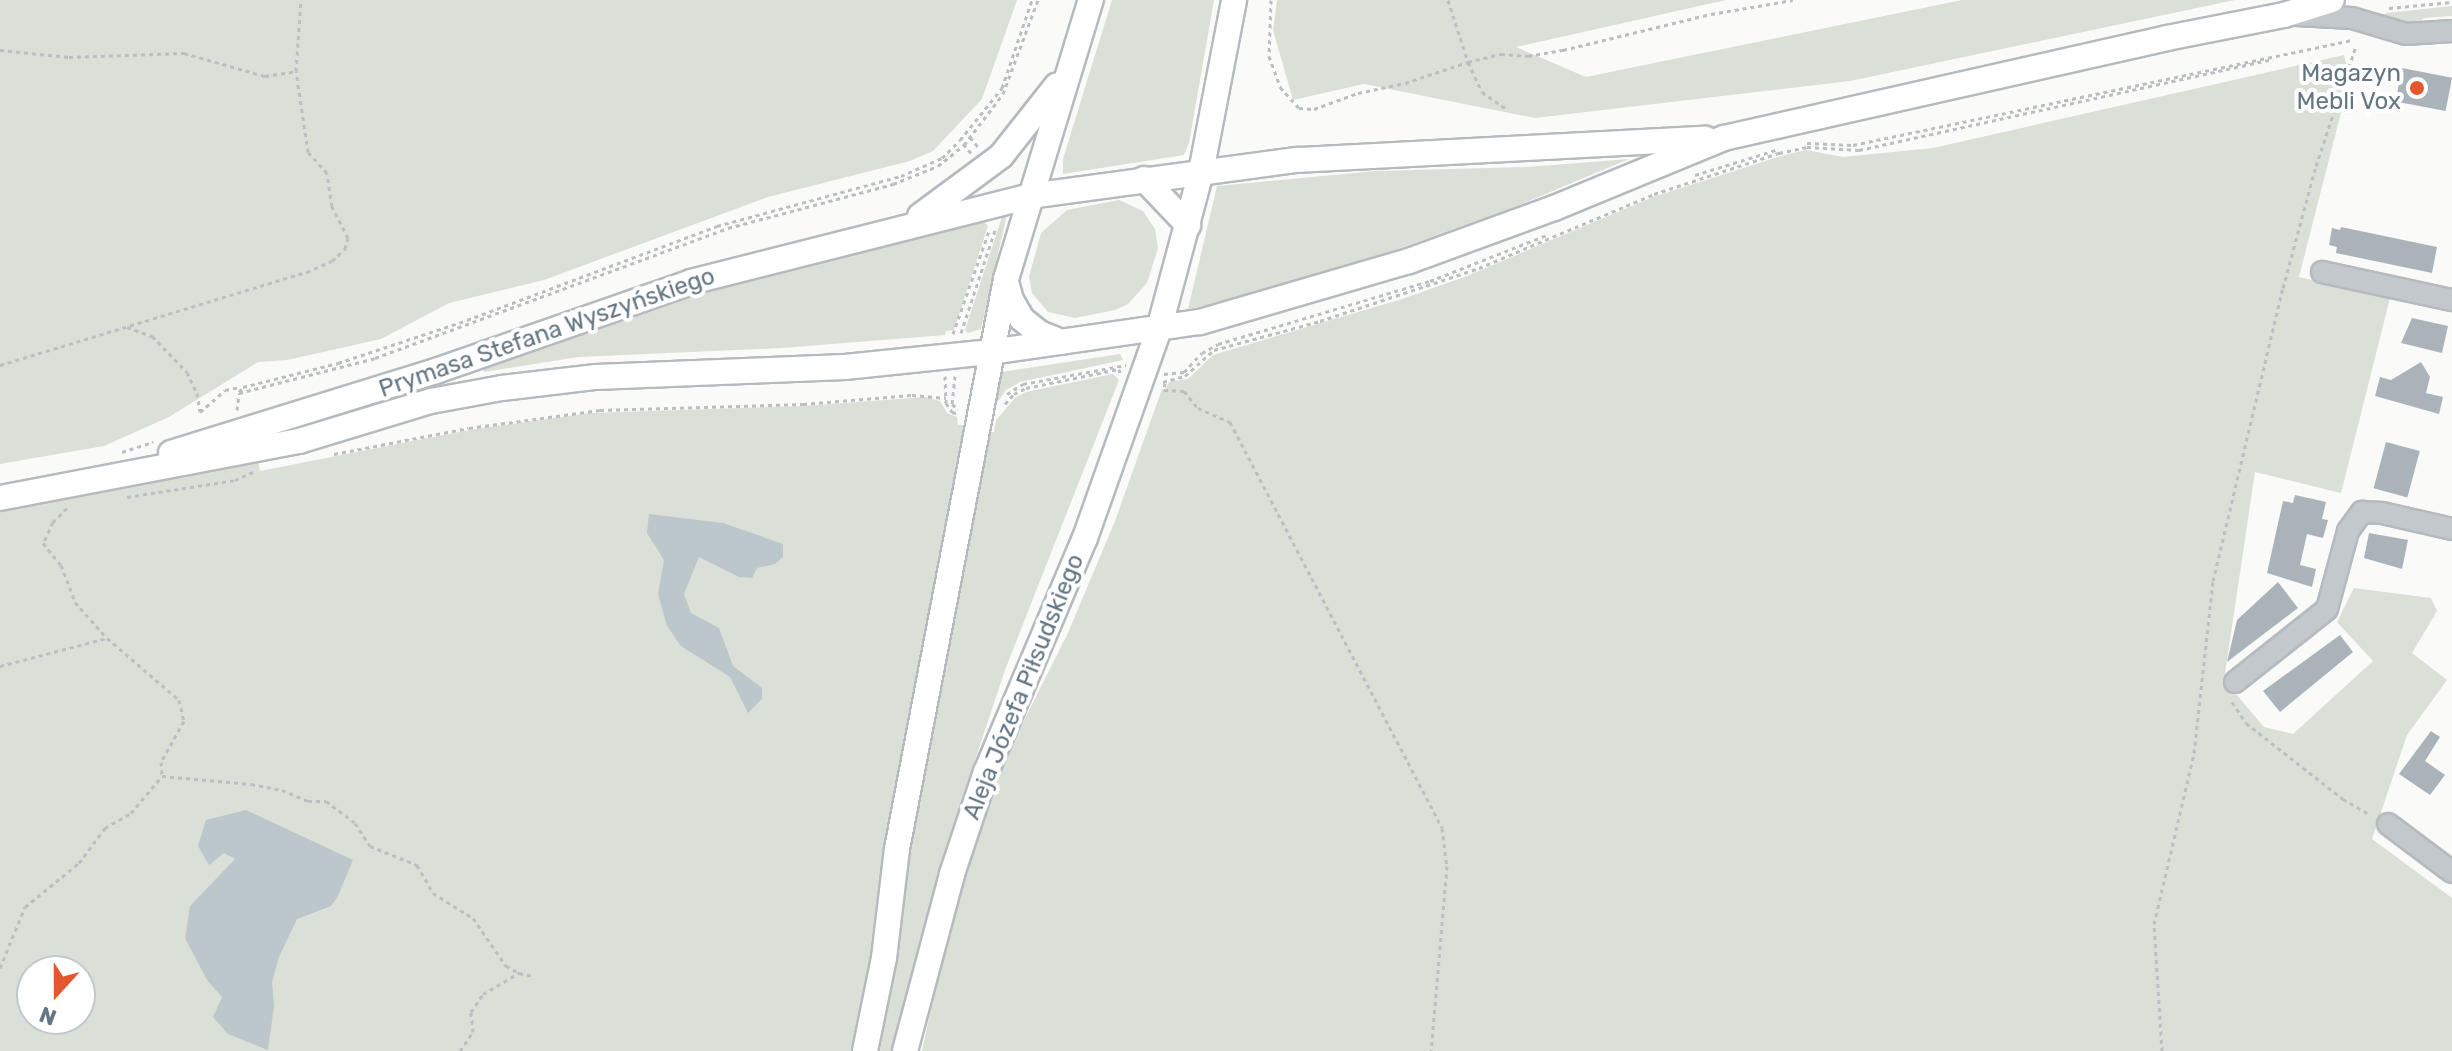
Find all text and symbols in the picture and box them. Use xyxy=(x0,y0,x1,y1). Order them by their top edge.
place label: Magazyn Mebli Vox xyxy=(2296,60,2401,116)
marker: Magazyn Mebli Vox xyxy=(2408,79,2426,97)
street label: Prymasa Stefana Wyszyńskiego xyxy=(375,262,719,404)
street label: Aleja Józefa Piłsudskiego xyxy=(957,550,1091,824)
north arrow xyxy=(16,955,96,1035)
text: N xyxy=(36,1001,60,1031)

